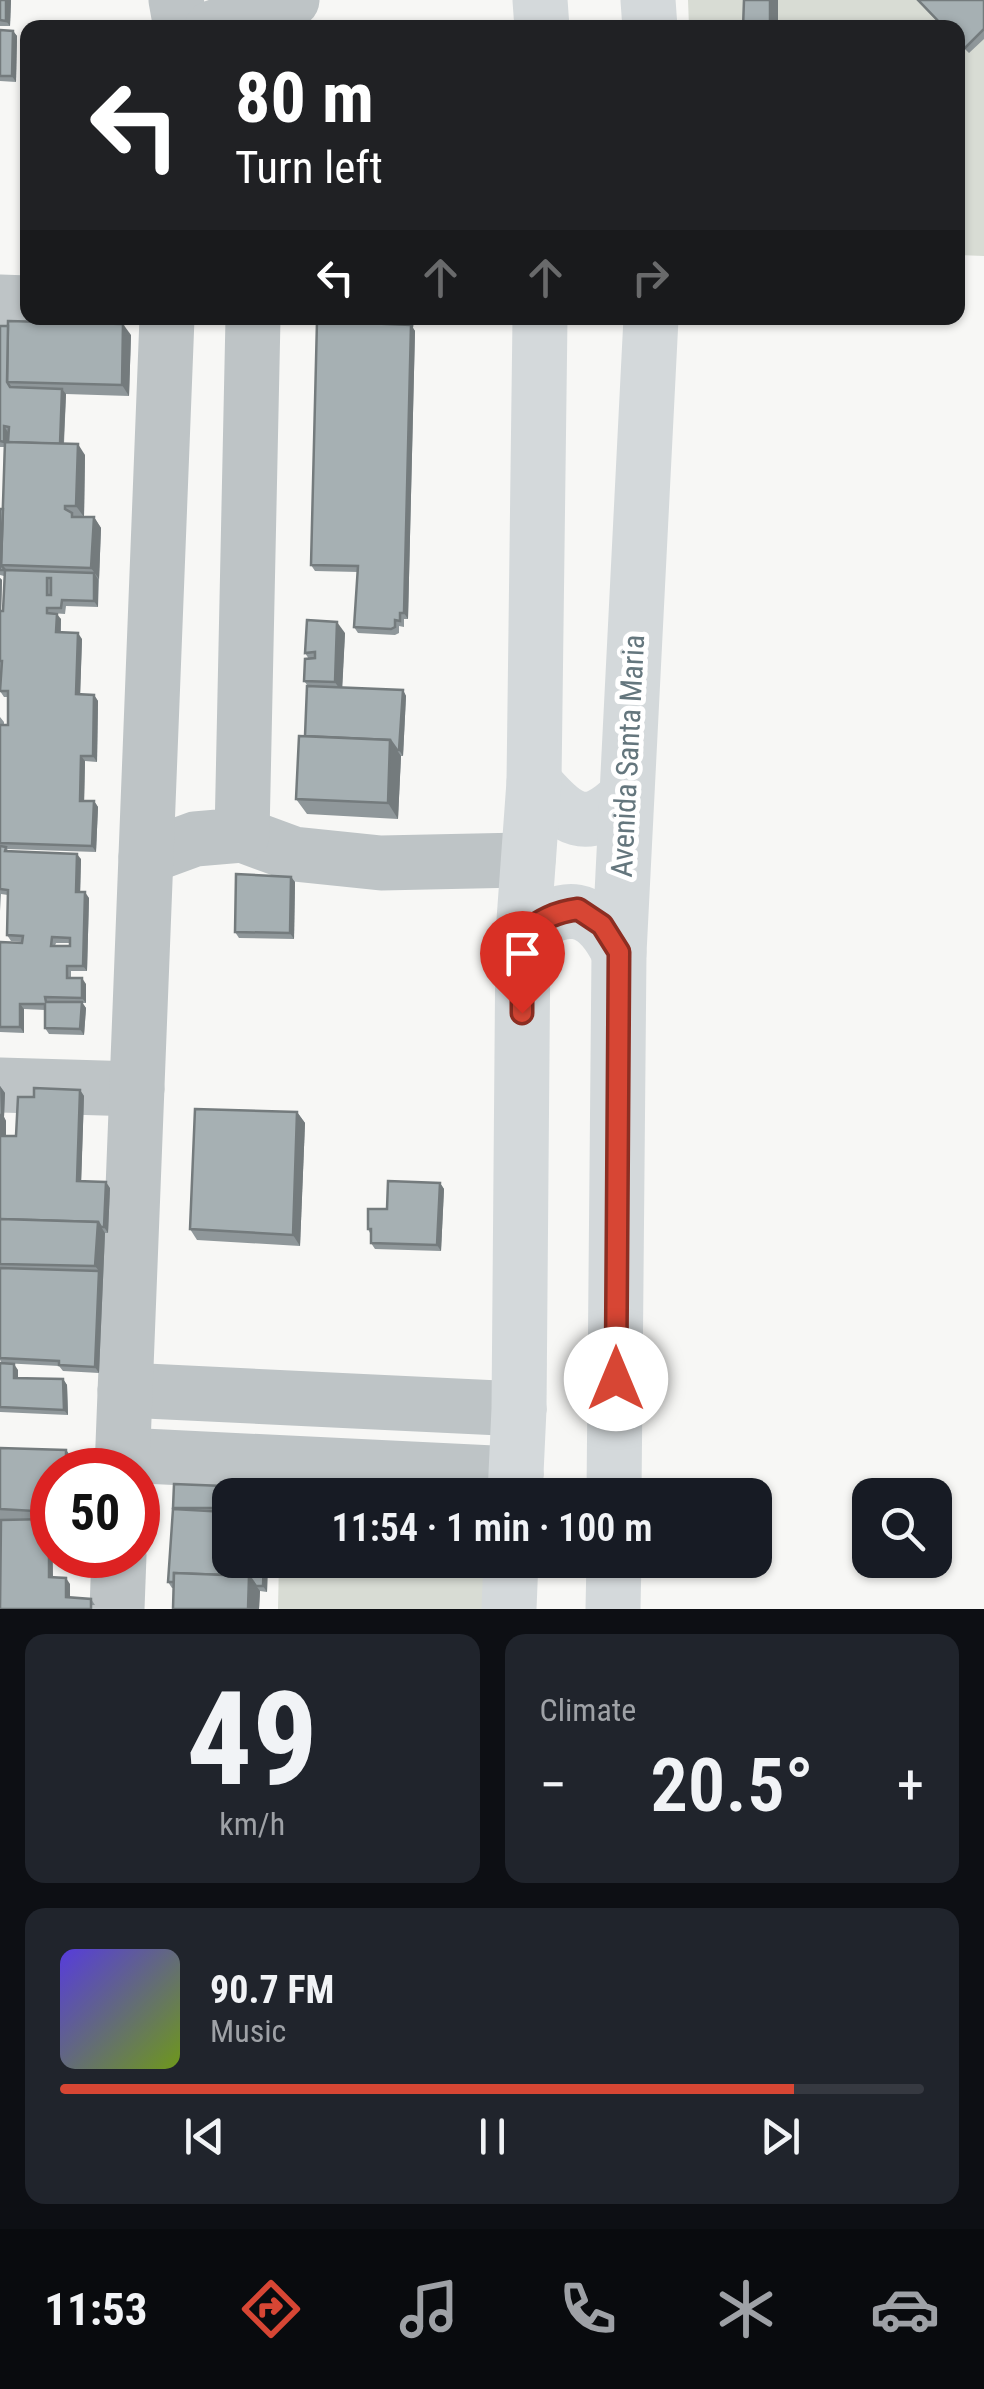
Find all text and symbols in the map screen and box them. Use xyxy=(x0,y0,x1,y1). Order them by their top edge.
text: 80 m xyxy=(235,57,374,139)
icon: left xyxy=(70,60,200,190)
text: Turn left xyxy=(235,141,383,194)
icon: left xyxy=(308,250,363,305)
icon: ahead xyxy=(413,250,468,305)
icon: ahead xyxy=(518,250,573,305)
icon: right xyxy=(623,250,678,305)
street label: Avenida Santa Maria xyxy=(604,634,651,878)
pin xyxy=(480,911,565,1014)
icon: arrive xyxy=(495,926,550,981)
position arrow xyxy=(564,1327,668,1431)
speed limit sign: 50 xyxy=(30,1448,160,1578)
map controls xyxy=(852,1478,952,1578)
button: search xyxy=(852,1478,952,1578)
text: 11:54 · 1 min · 100 m xyxy=(332,1506,652,1550)
text: 49 xyxy=(187,1663,318,1816)
text: Climate xyxy=(540,1691,636,1729)
text: 20.5° xyxy=(650,1741,814,1829)
text: − xyxy=(540,1753,567,1817)
text: + xyxy=(897,1753,924,1817)
text: km/h xyxy=(219,1805,285,1843)
text: 90.7 FM xyxy=(210,1968,334,2012)
text: Music xyxy=(210,2012,286,2050)
icon: previous xyxy=(177,2109,232,2164)
icon: pause xyxy=(465,2109,520,2164)
icon: next xyxy=(753,2109,808,2164)
icon: directions xyxy=(236,2274,306,2344)
icon: music xyxy=(394,2274,464,2344)
icon: phone xyxy=(553,2274,623,2344)
icon: climate xyxy=(711,2274,781,2344)
icon: car xyxy=(870,2274,940,2344)
text: 11:53 xyxy=(44,2283,148,2336)

